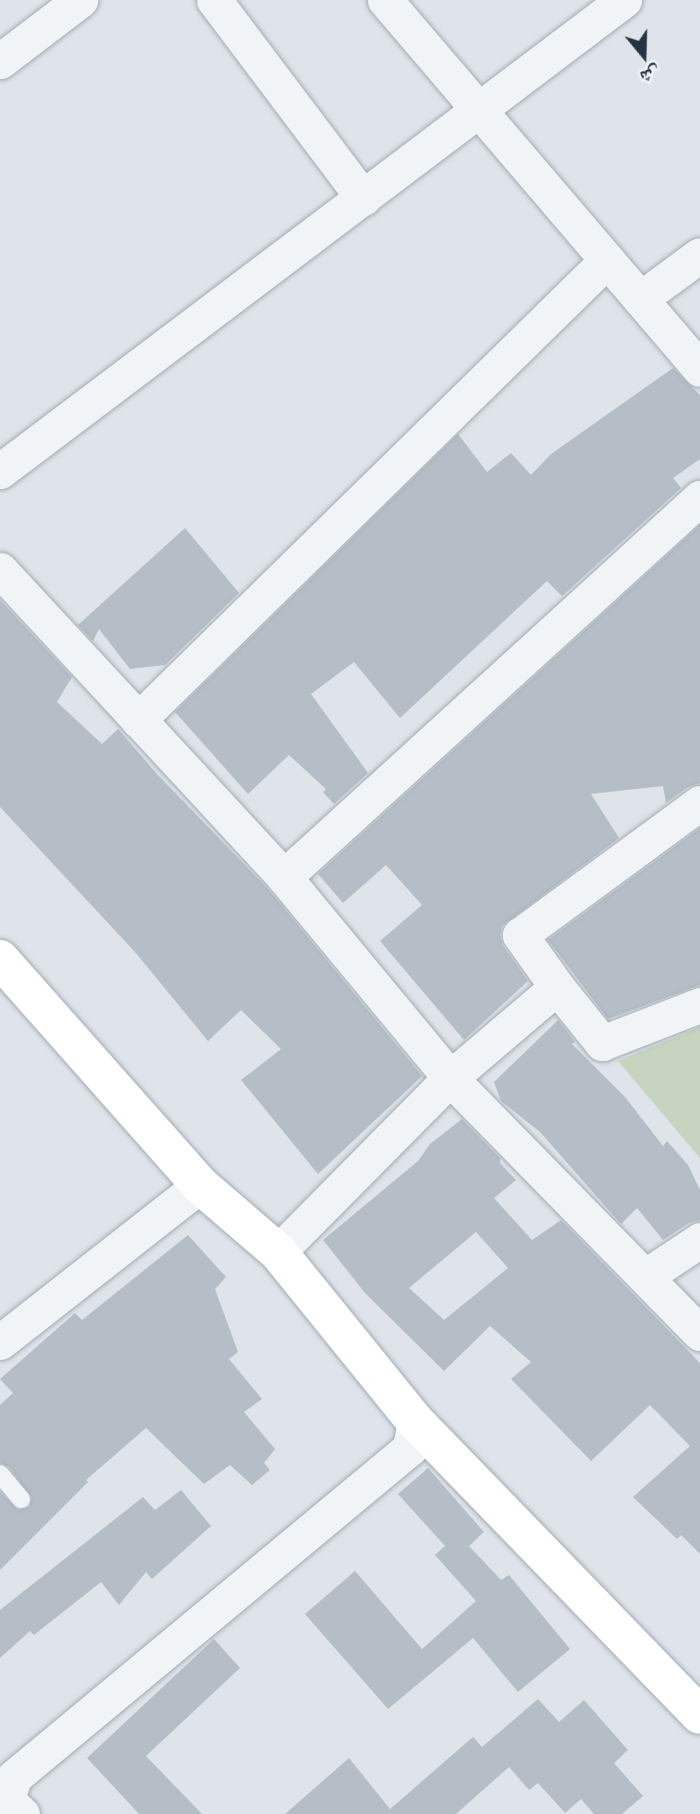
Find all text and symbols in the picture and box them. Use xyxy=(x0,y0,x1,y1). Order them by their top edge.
north arrow xyxy=(609,21,679,91)
text: ش xyxy=(638,62,664,90)

